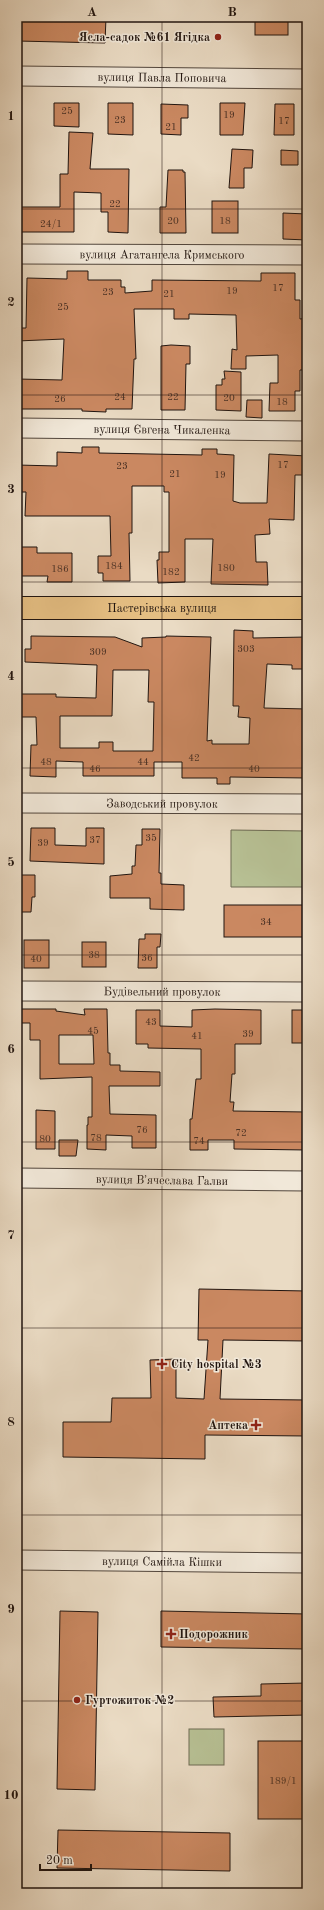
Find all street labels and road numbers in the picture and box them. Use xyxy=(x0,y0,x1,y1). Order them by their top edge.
street label: вулиця Павла Поповича xyxy=(97,72,227,85)
street label: вулиця Агатангела Кримського xyxy=(79,249,245,262)
street label: вулиця Євгена Чикаленка xyxy=(93,424,231,437)
street label: Пастерівська вулиця xyxy=(107,602,217,615)
street label: Заводський провулок xyxy=(106,798,218,811)
street label: Будівельний провулок xyxy=(103,985,221,999)
street label: вулиця Вʼячеслава Галви xyxy=(96,1173,228,1188)
street label: вулиця Самійла Кішки xyxy=(102,1556,222,1569)

